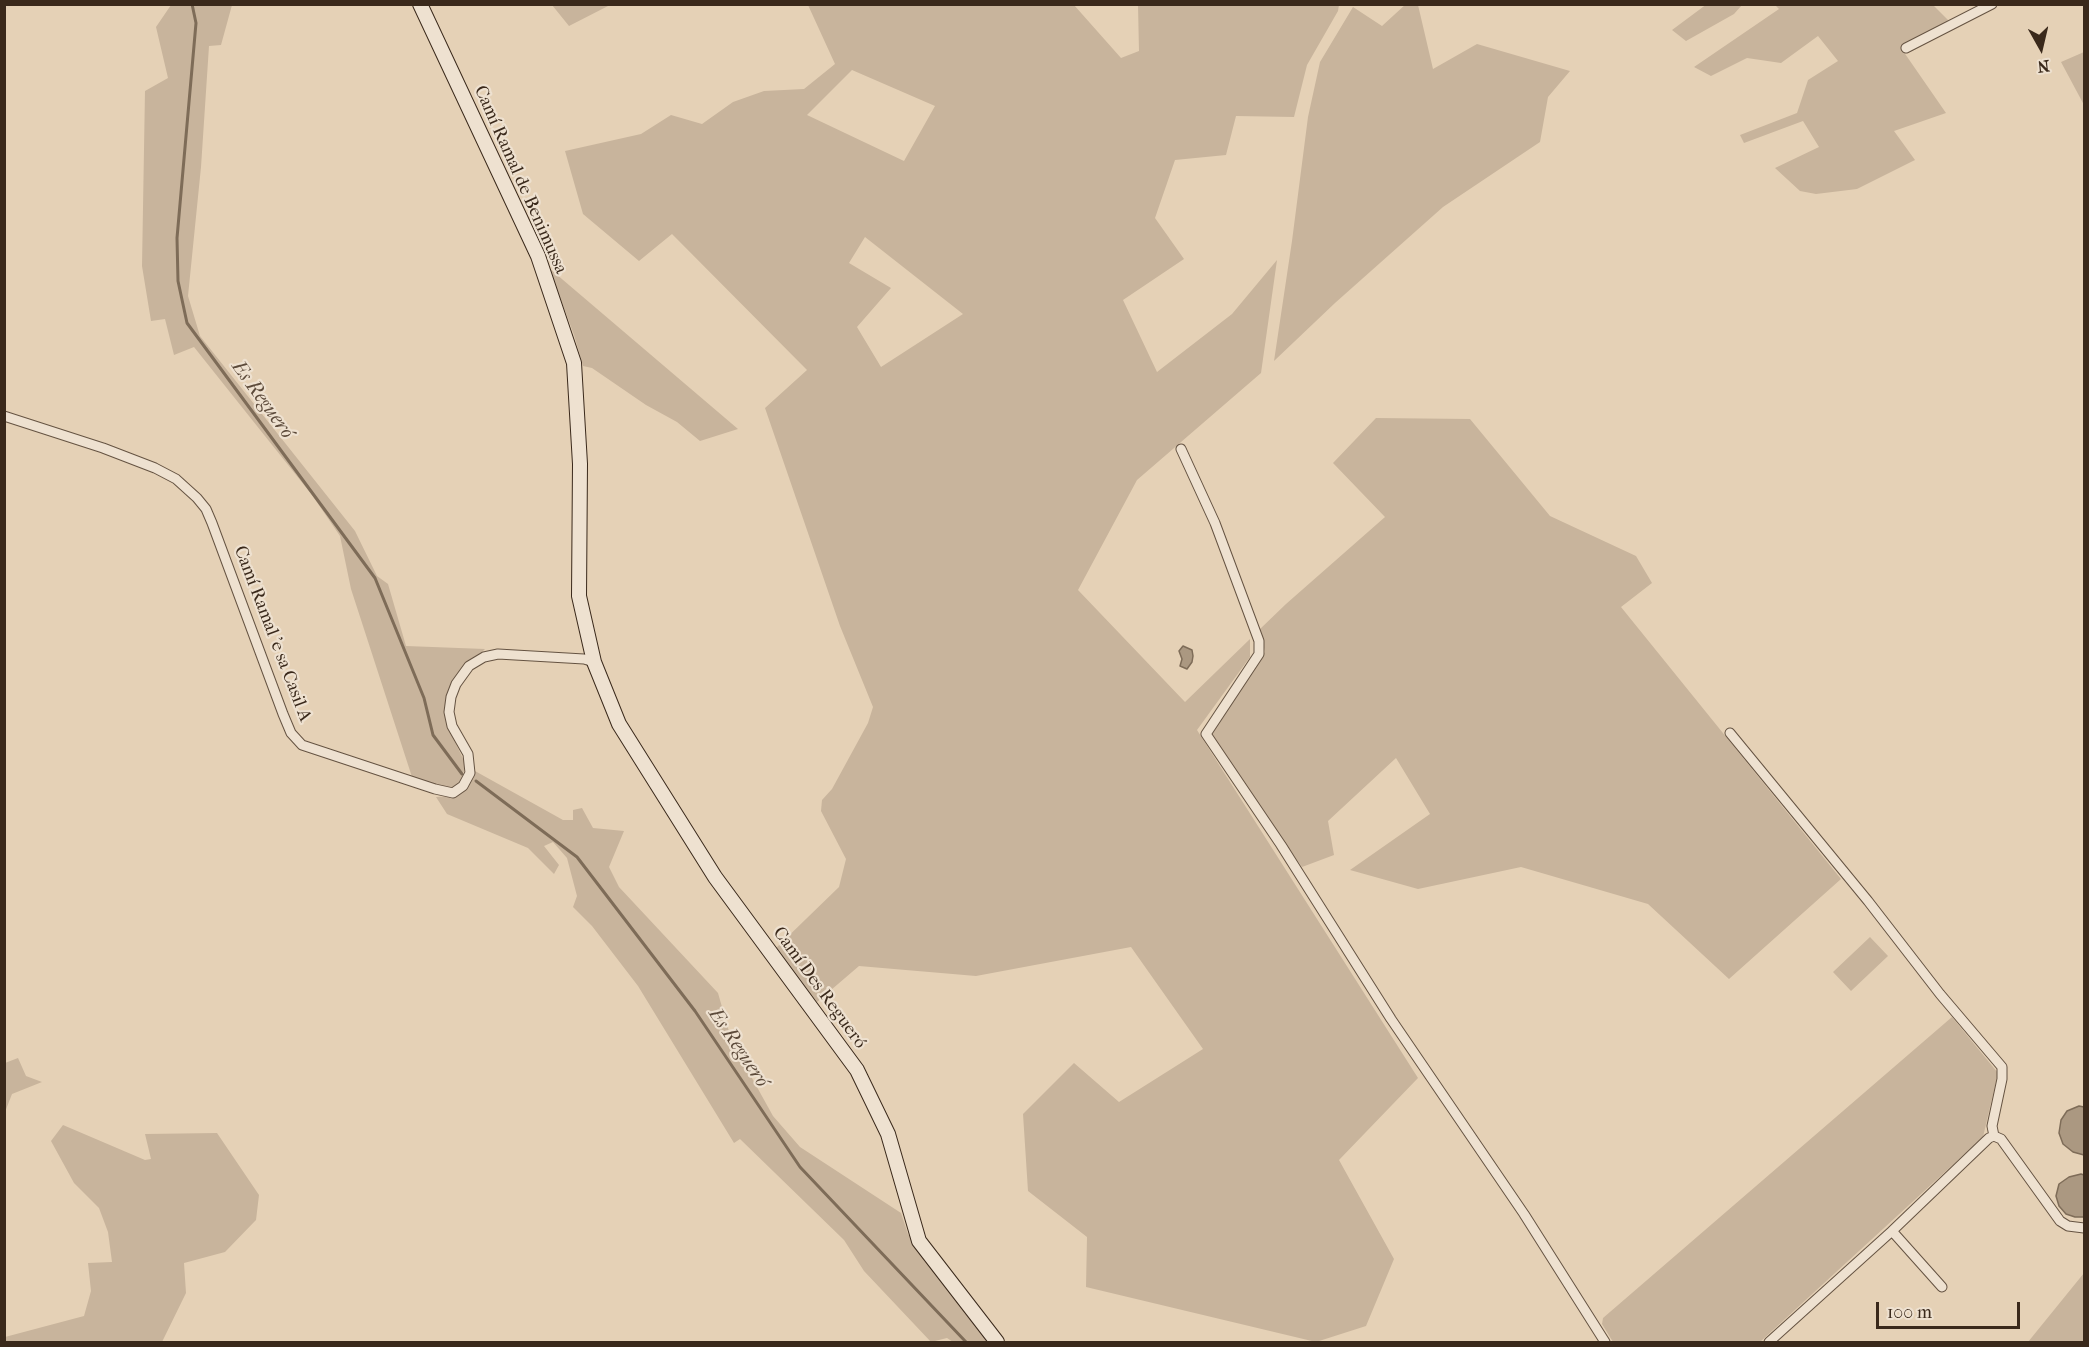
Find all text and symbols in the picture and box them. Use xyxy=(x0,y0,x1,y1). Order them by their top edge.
north arrow xyxy=(2011,18,2071,78)
text: N xyxy=(2036,56,2051,77)
street label: Camí Ramal de Benimussa xyxy=(469,82,571,278)
water label: Es Regueró xyxy=(226,356,298,444)
street label: Camí Ramal 'e sa Casil A xyxy=(228,543,316,725)
street label: Camí Des Regueró xyxy=(768,923,870,1053)
water label: Es Regueró xyxy=(703,1004,773,1092)
scale bar xyxy=(1879,1290,2023,1328)
text: 100 m xyxy=(1887,1302,1932,1323)

